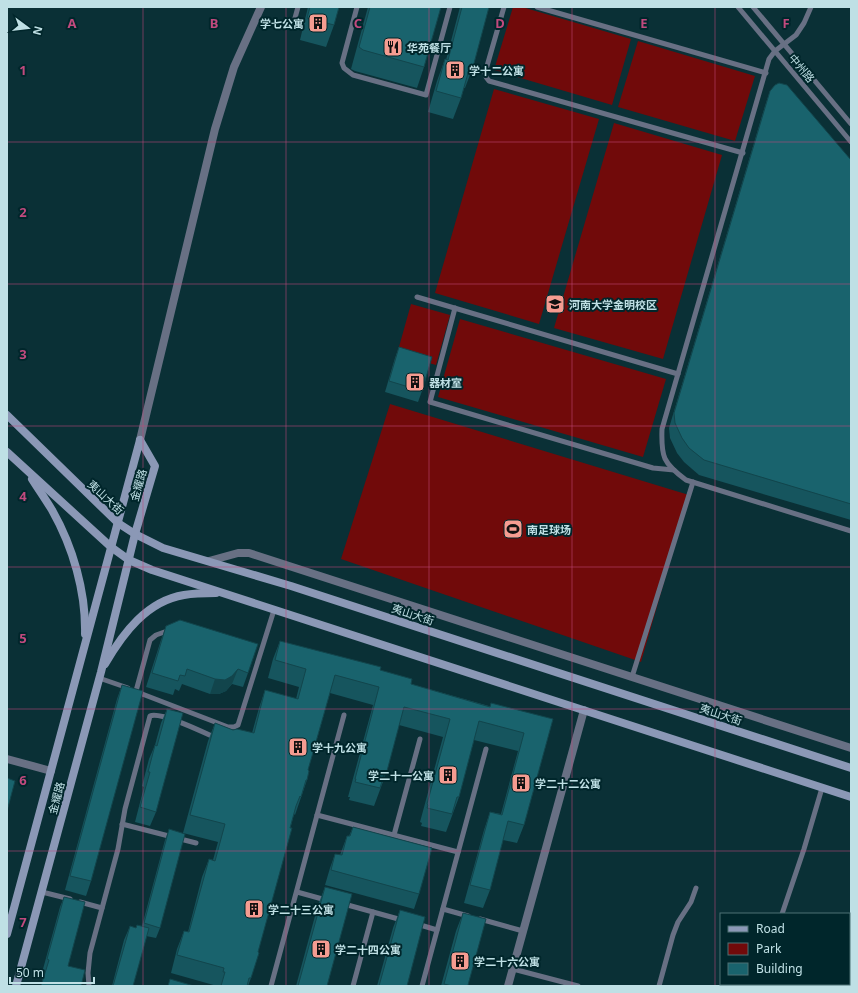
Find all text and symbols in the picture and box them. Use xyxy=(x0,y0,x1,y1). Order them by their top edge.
north arrow xyxy=(8,8,48,48)
building icon: 学七公寓 xyxy=(307,12,329,34)
text: A xyxy=(68,14,77,32)
text: B xyxy=(210,14,218,32)
text: C xyxy=(354,14,362,32)
text: D xyxy=(495,14,505,32)
text: E xyxy=(640,14,648,32)
text: F xyxy=(782,14,790,32)
place label: 学七公寓 xyxy=(260,16,304,31)
text: N xyxy=(30,24,47,37)
restaurant icon: 华苑餐厅 xyxy=(382,36,404,58)
place label: 华苑餐厅 xyxy=(407,40,451,55)
street label: 中州路 xyxy=(786,51,818,85)
building icon: 学十二公寓 xyxy=(444,59,466,81)
text: 1 xyxy=(19,61,27,79)
place label: 学十二公寓 xyxy=(469,63,524,78)
text: 2 xyxy=(19,203,27,221)
school or university icon: 河南大学金明校区 xyxy=(544,293,566,315)
place label: 河南大学金明校区 xyxy=(569,297,657,312)
text: 3 xyxy=(19,345,27,363)
building icon: 器材室 xyxy=(404,371,426,393)
place label: 器材室 xyxy=(429,375,462,390)
street label: 金耀路 xyxy=(126,467,150,503)
street label: 夷山大街 xyxy=(85,477,127,517)
text: 4 xyxy=(19,487,27,505)
sports icon: 南足球场 xyxy=(502,518,524,540)
place label: 南足球场 xyxy=(527,522,571,537)
street label: 夷山大街 xyxy=(390,600,436,628)
text: 5 xyxy=(19,629,27,647)
street label: 夷山大街 xyxy=(698,700,744,728)
building icon: 学十九公寓 xyxy=(287,736,309,758)
place label: 学十九公寓 xyxy=(312,740,367,755)
building icon: 学二十一公寓 xyxy=(437,764,459,786)
place label: 学二十一公寓 xyxy=(368,768,434,783)
text: 6 xyxy=(19,771,27,789)
building icon: 学二十二公寓 xyxy=(510,772,532,794)
place label: 学二十二公寓 xyxy=(535,776,601,791)
street label: 金耀路 xyxy=(44,780,68,816)
building icon: 学二十三公寓 xyxy=(243,898,265,920)
place label: 学二十三公寓 xyxy=(268,902,334,917)
text: 7 xyxy=(19,913,27,931)
legend xyxy=(720,913,850,985)
text: Road xyxy=(756,920,785,937)
building icon: 学二十四公寓 xyxy=(310,938,332,960)
text: Park xyxy=(756,940,782,957)
place label: 学二十四公寓 xyxy=(335,942,401,957)
building icon: 学二十六公寓 xyxy=(449,950,471,972)
place label: 学二十六公寓 xyxy=(474,954,540,969)
scale bar xyxy=(10,959,94,985)
text: Building xyxy=(756,960,803,977)
text: 50 m xyxy=(16,964,44,981)

